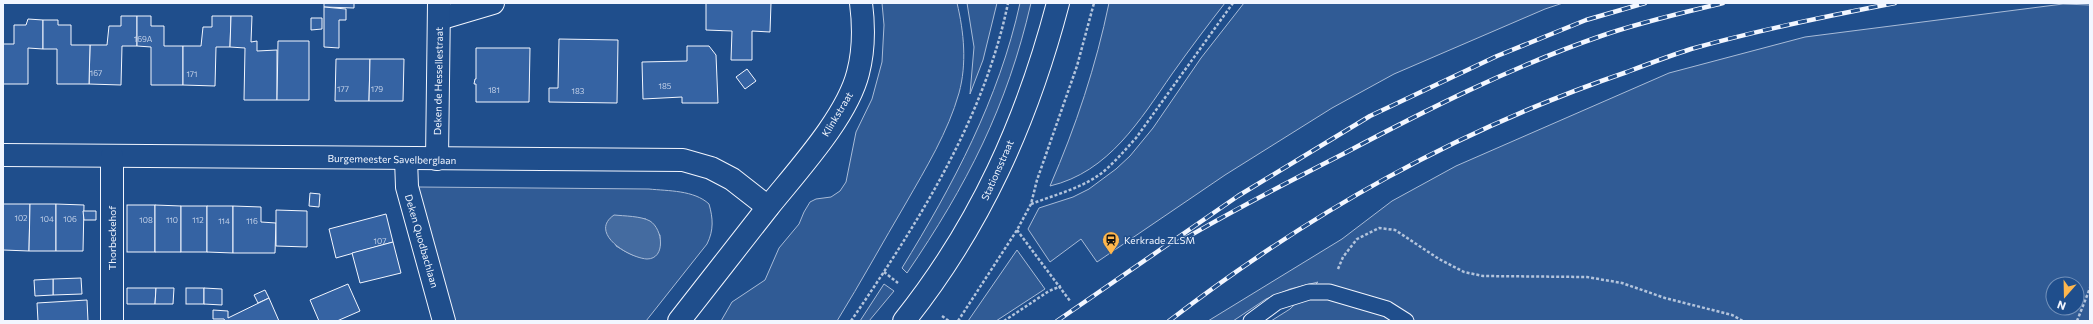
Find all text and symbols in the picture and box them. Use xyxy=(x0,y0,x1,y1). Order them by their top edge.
street label: Deken de Hessellestraat xyxy=(431,27,445,135)
house number: 169A xyxy=(134,34,153,44)
house number: 167 xyxy=(90,68,102,78)
house number: 171 xyxy=(186,69,198,79)
house number: 185 xyxy=(659,81,672,91)
house number: 177 xyxy=(337,84,349,94)
house number: 179 xyxy=(371,84,383,94)
house number: 181 xyxy=(488,85,500,95)
house number: 183 xyxy=(572,86,585,96)
street label: Klinkstraat xyxy=(819,89,855,139)
street label: Stationsstraat xyxy=(978,138,1016,202)
street label: Burgemeester Savelberglaan xyxy=(328,152,456,166)
street label: Deken Quodbachlaan xyxy=(403,193,441,289)
street label: Thorbeckehof xyxy=(106,206,118,270)
house number: 102 xyxy=(14,213,28,223)
house number: 104 xyxy=(40,214,54,224)
house number: 106 xyxy=(63,214,77,224)
house number: 108 xyxy=(139,215,153,225)
house number: 110 xyxy=(166,215,178,225)
house number: 112 xyxy=(192,215,204,225)
house number: 114 xyxy=(218,216,230,226)
house number: 116 xyxy=(246,216,258,226)
station icon: Kerkrade ZLSM xyxy=(1101,230,1121,255)
place label: Kerkrade ZLSM xyxy=(1124,234,1195,246)
house number: 107 xyxy=(374,236,386,246)
north arrow xyxy=(2045,276,2085,316)
text: N xyxy=(2055,298,2068,313)

